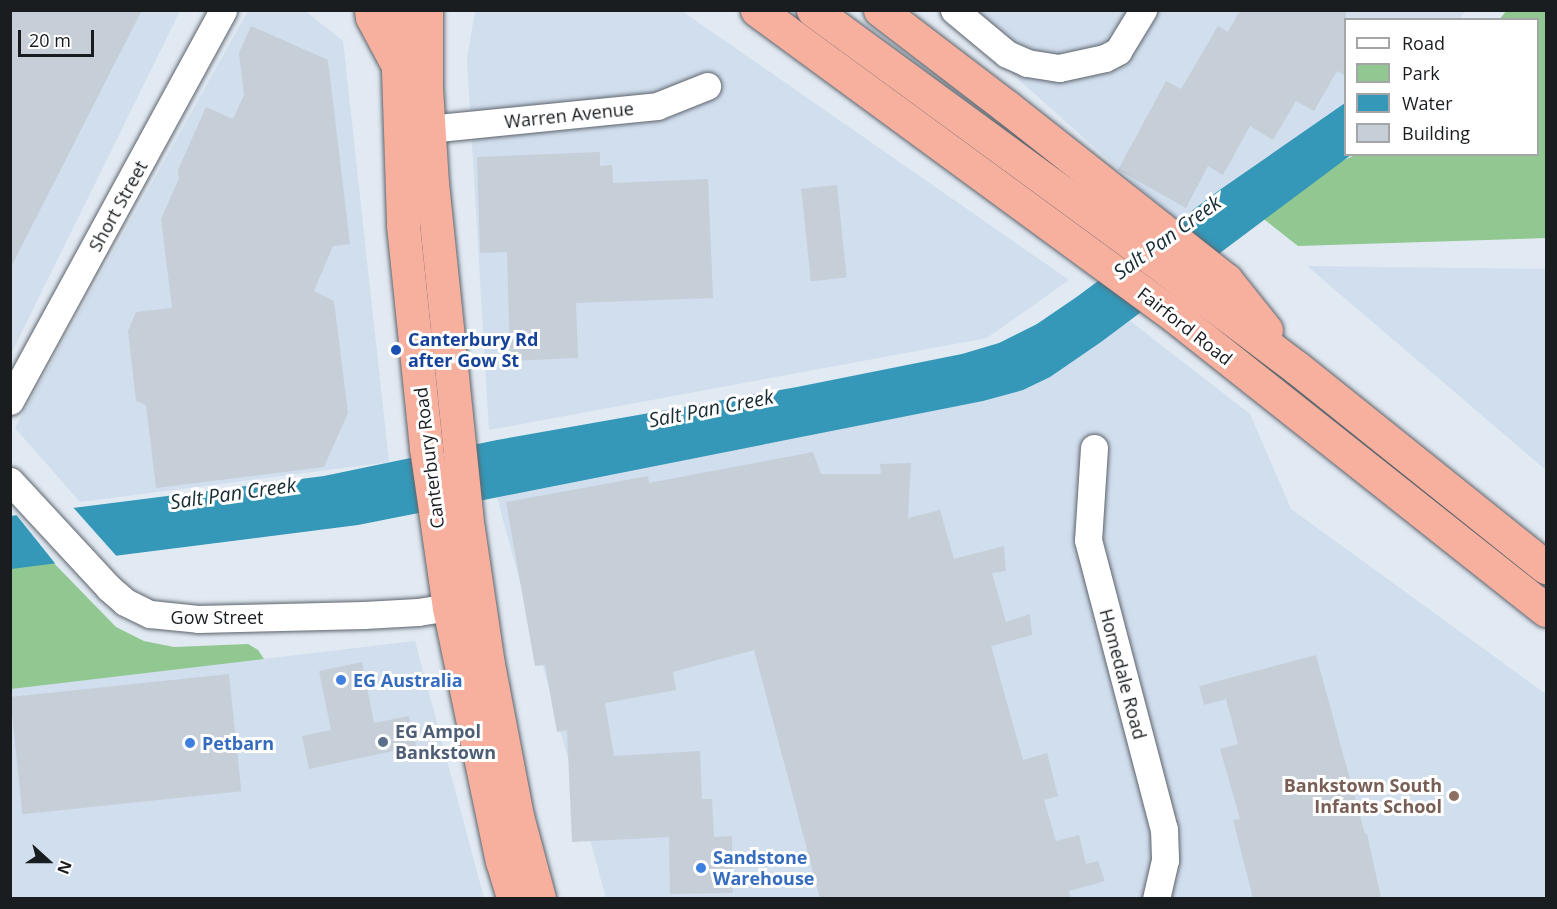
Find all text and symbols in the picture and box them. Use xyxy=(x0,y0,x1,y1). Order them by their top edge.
scale bar xyxy=(21,18,98,56)
legend xyxy=(1344,18,1539,156)
text: 20 m xyxy=(29,28,71,52)
text: Road xyxy=(1402,31,1445,55)
text: Park xyxy=(1402,61,1440,85)
text: Water xyxy=(1402,91,1453,115)
street label: Warren Avenue xyxy=(503,97,635,133)
text: Building xyxy=(1402,121,1470,145)
street label: Short Street xyxy=(84,157,152,255)
water label: Salt Pan Creek xyxy=(1109,190,1225,284)
street label: Fairford Road xyxy=(1133,282,1237,370)
place label: Canterbury Rd after Gow St xyxy=(408,329,538,372)
marker: Canterbury Rd after Gow St xyxy=(389,343,403,357)
water label: Salt Pan Creek xyxy=(646,384,776,432)
street label: Canterbury Road xyxy=(410,386,448,530)
water label: Salt Pan Creek xyxy=(168,472,298,514)
street label: Gow Street xyxy=(171,606,263,628)
street label: Homedale Road xyxy=(1095,606,1151,742)
place label: EG Australia xyxy=(353,669,463,691)
marker: EG Australia xyxy=(334,673,348,687)
place label: EG Ampol Bankstown xyxy=(395,721,496,764)
place label: Petbarn xyxy=(202,732,274,754)
marker: EG Ampol Bankstown xyxy=(376,735,390,749)
marker: Petbarn xyxy=(183,736,197,750)
place label: Bankstown South Infants School xyxy=(1284,775,1442,818)
marker: Bankstown South Infants School xyxy=(1447,789,1461,803)
north arrow xyxy=(18,831,78,891)
place label: Sandstone Warehouse xyxy=(713,847,814,890)
text: N xyxy=(52,857,77,877)
marker: Sandstone Warehouse xyxy=(694,861,708,875)

